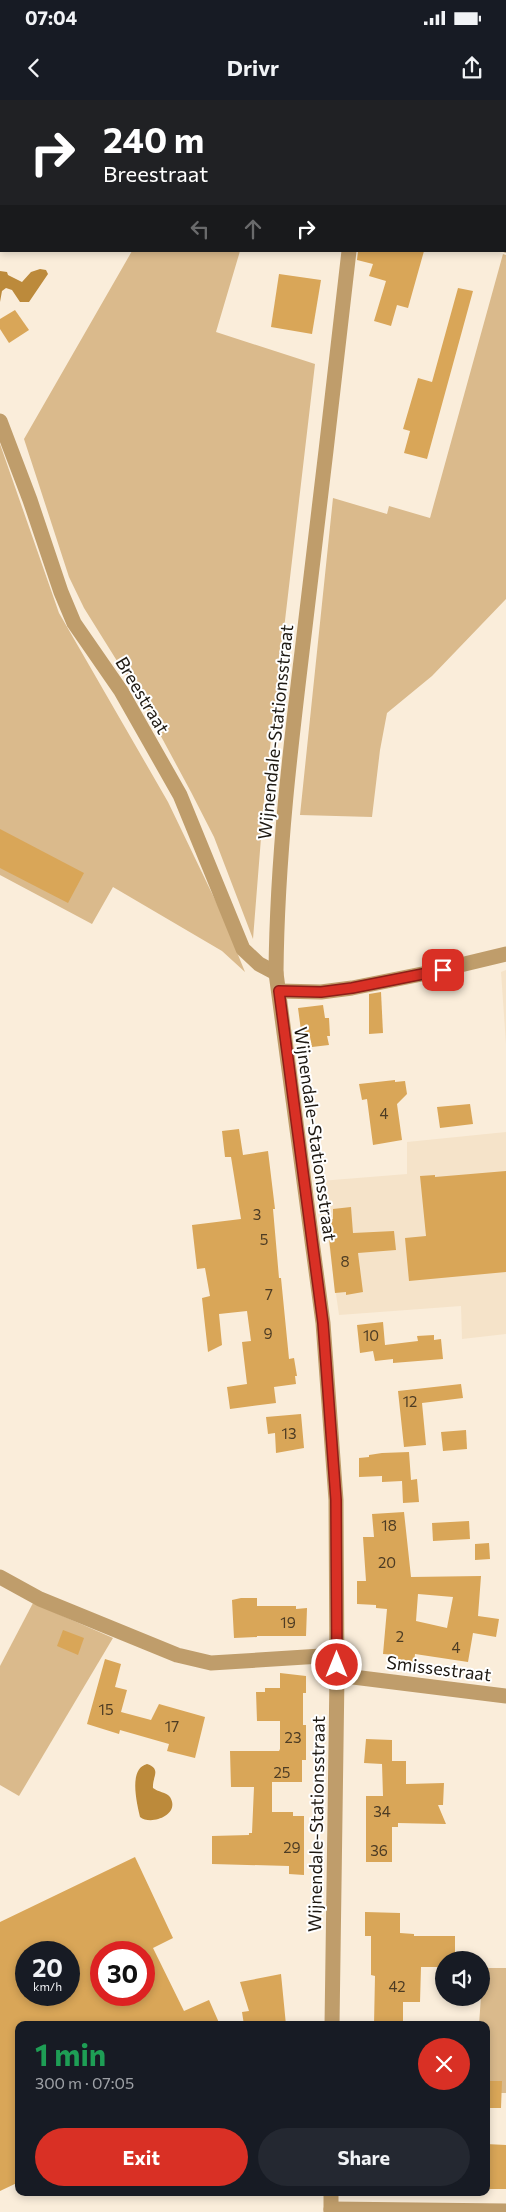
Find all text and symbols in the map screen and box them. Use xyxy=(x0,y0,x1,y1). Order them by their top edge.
text: 07:04 xyxy=(25,6,77,29)
icon: back xyxy=(20,54,48,82)
text: Drivr xyxy=(227,54,279,81)
icon: share xyxy=(458,54,486,82)
text: 240 m xyxy=(103,117,204,160)
icon: right xyxy=(20,120,85,185)
text: Breestraat xyxy=(103,160,208,187)
icon: left xyxy=(186,215,214,243)
icon: ahead xyxy=(239,215,267,243)
icon: right xyxy=(292,215,320,243)
street label: Wijnendale-Stationsstraat xyxy=(253,623,297,841)
street label: Breestraat xyxy=(111,652,175,738)
pin xyxy=(422,949,464,991)
icon: arrive xyxy=(429,956,457,984)
street label: Wijnendale-Stationsstraat xyxy=(290,1025,342,1243)
house number: 4 xyxy=(380,1104,389,1122)
house number: 3 xyxy=(253,1205,261,1223)
house number: 5 xyxy=(260,1230,268,1248)
house number: 8 xyxy=(340,1252,350,1270)
house number: 7 xyxy=(265,1285,273,1303)
house number: 9 xyxy=(263,1324,273,1342)
house number: 10 xyxy=(363,1326,379,1344)
house number: 12 xyxy=(403,1392,417,1410)
house number: 13 xyxy=(282,1424,296,1442)
house number: 18 xyxy=(381,1516,397,1534)
house number: 20 xyxy=(378,1553,396,1571)
house number: 19 xyxy=(280,1613,296,1631)
house number: 2 xyxy=(396,1627,404,1645)
position arrow xyxy=(310,1638,362,1690)
house number: 4 xyxy=(452,1638,461,1656)
street label: Smissestraat xyxy=(385,1651,493,1685)
house number: 15 xyxy=(98,1700,114,1718)
street label: Wijnendale-Stationsstraat xyxy=(303,1716,329,1932)
house number: 17 xyxy=(165,1717,179,1735)
house number: 23 xyxy=(285,1728,301,1746)
house number: 25 xyxy=(274,1763,290,1781)
house number: 34 xyxy=(373,1802,391,1820)
house number: 29 xyxy=(283,1838,301,1856)
house number: 36 xyxy=(370,1841,388,1859)
speed limit sign: 30 xyxy=(90,1941,155,2006)
map controls xyxy=(435,1951,490,2006)
button: sound xyxy=(435,1951,490,2006)
text: 20 xyxy=(32,1952,63,1982)
house number: 42 xyxy=(388,1977,406,1995)
text: km/h xyxy=(33,1979,62,1993)
text: 1 min xyxy=(35,2035,106,2072)
button: close xyxy=(418,2038,470,2090)
text: 300 m · 07:05 xyxy=(35,2073,134,2092)
button: Exit xyxy=(35,2128,248,2186)
button: Share xyxy=(258,2128,470,2186)

